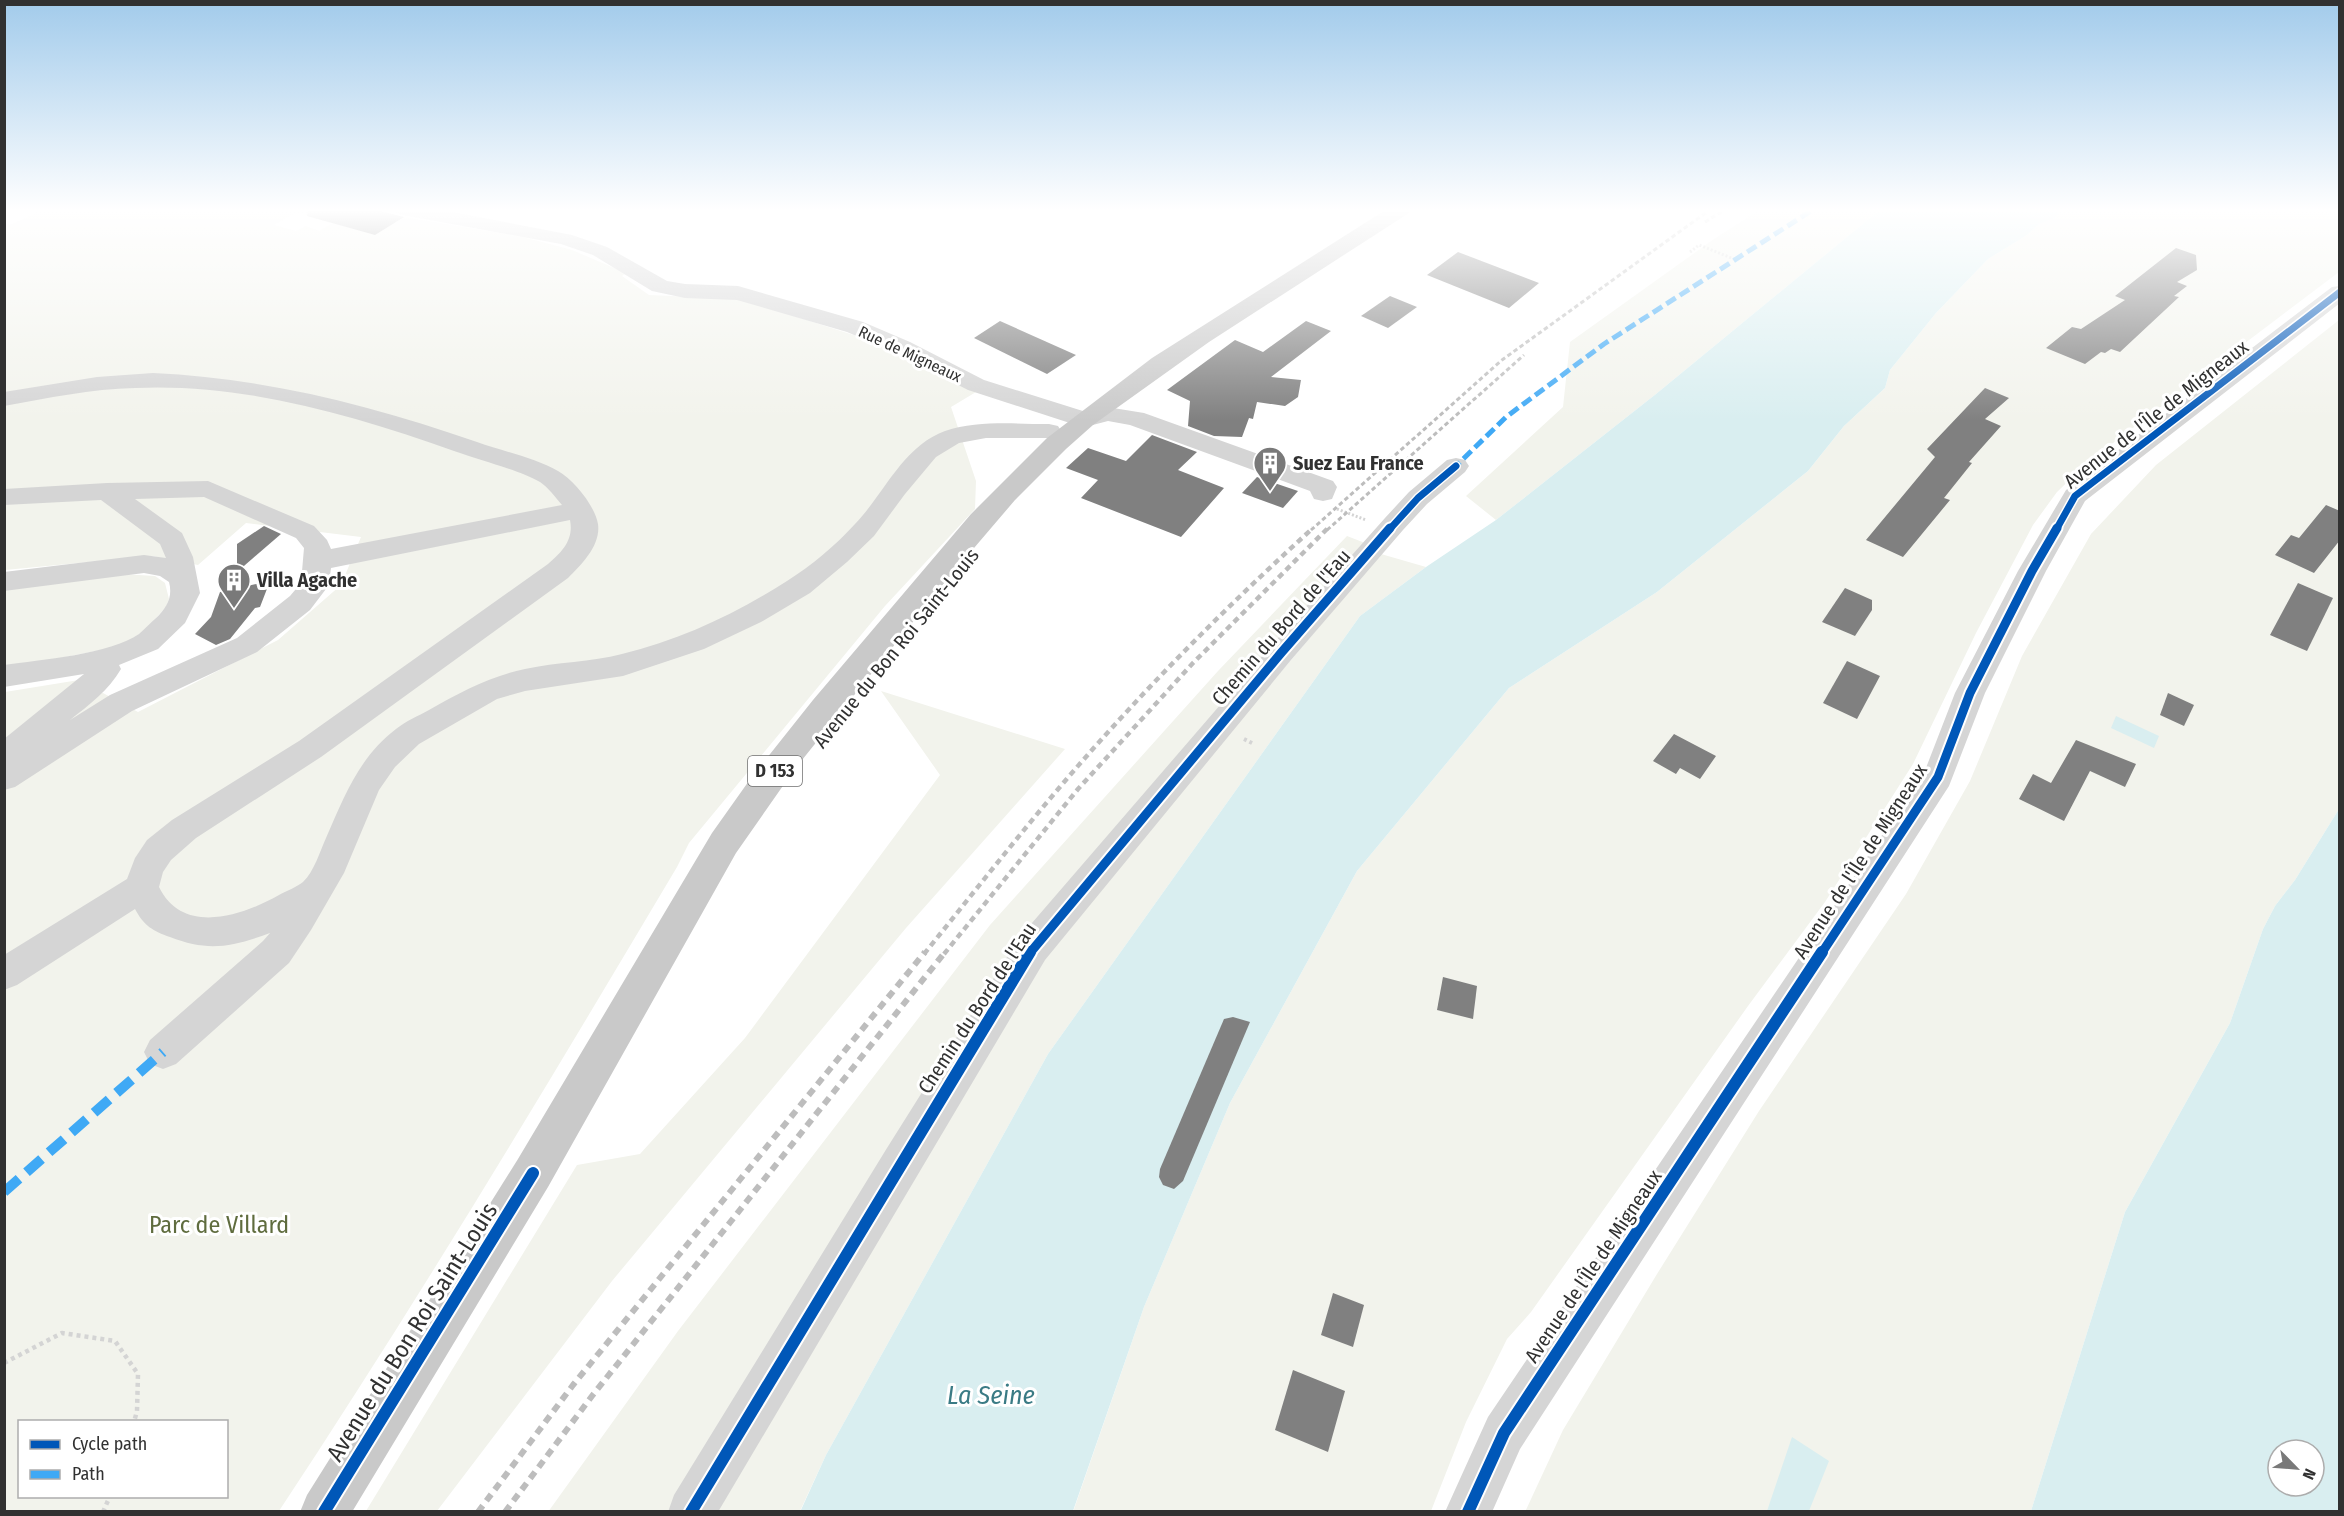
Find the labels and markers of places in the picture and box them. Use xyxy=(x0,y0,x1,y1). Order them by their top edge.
building icon: Suez Eau France xyxy=(1252,445,1288,492)
place label: Suez Eau France xyxy=(1293,451,1424,475)
building icon: Villa Agache xyxy=(216,562,252,609)
place label: Villa Agache xyxy=(256,568,357,592)

